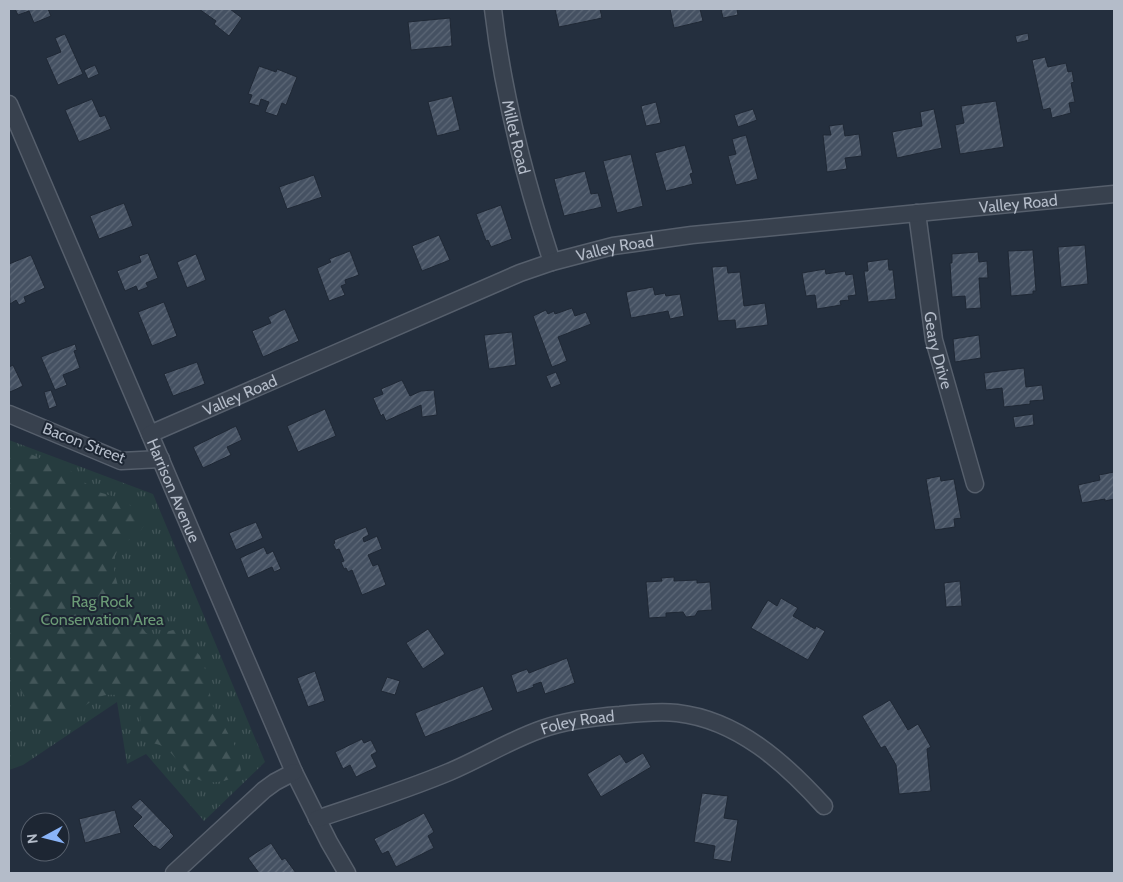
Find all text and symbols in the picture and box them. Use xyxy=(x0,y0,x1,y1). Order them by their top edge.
street label: Millet Road xyxy=(499,98,535,176)
street label: Valley Road xyxy=(978,190,1058,217)
street label: Valley Road xyxy=(574,231,655,265)
street label: Geary Drive xyxy=(921,310,957,391)
street label: Valley Road xyxy=(200,370,280,419)
street label: Bacon Street xyxy=(40,419,129,468)
street label: Harrison Avenue xyxy=(143,435,204,545)
park label: Rag Rock Conservation Area xyxy=(40,592,164,629)
street label: Foley Road xyxy=(538,706,615,738)
north arrow xyxy=(20,812,70,862)
text: N xyxy=(23,833,42,845)

